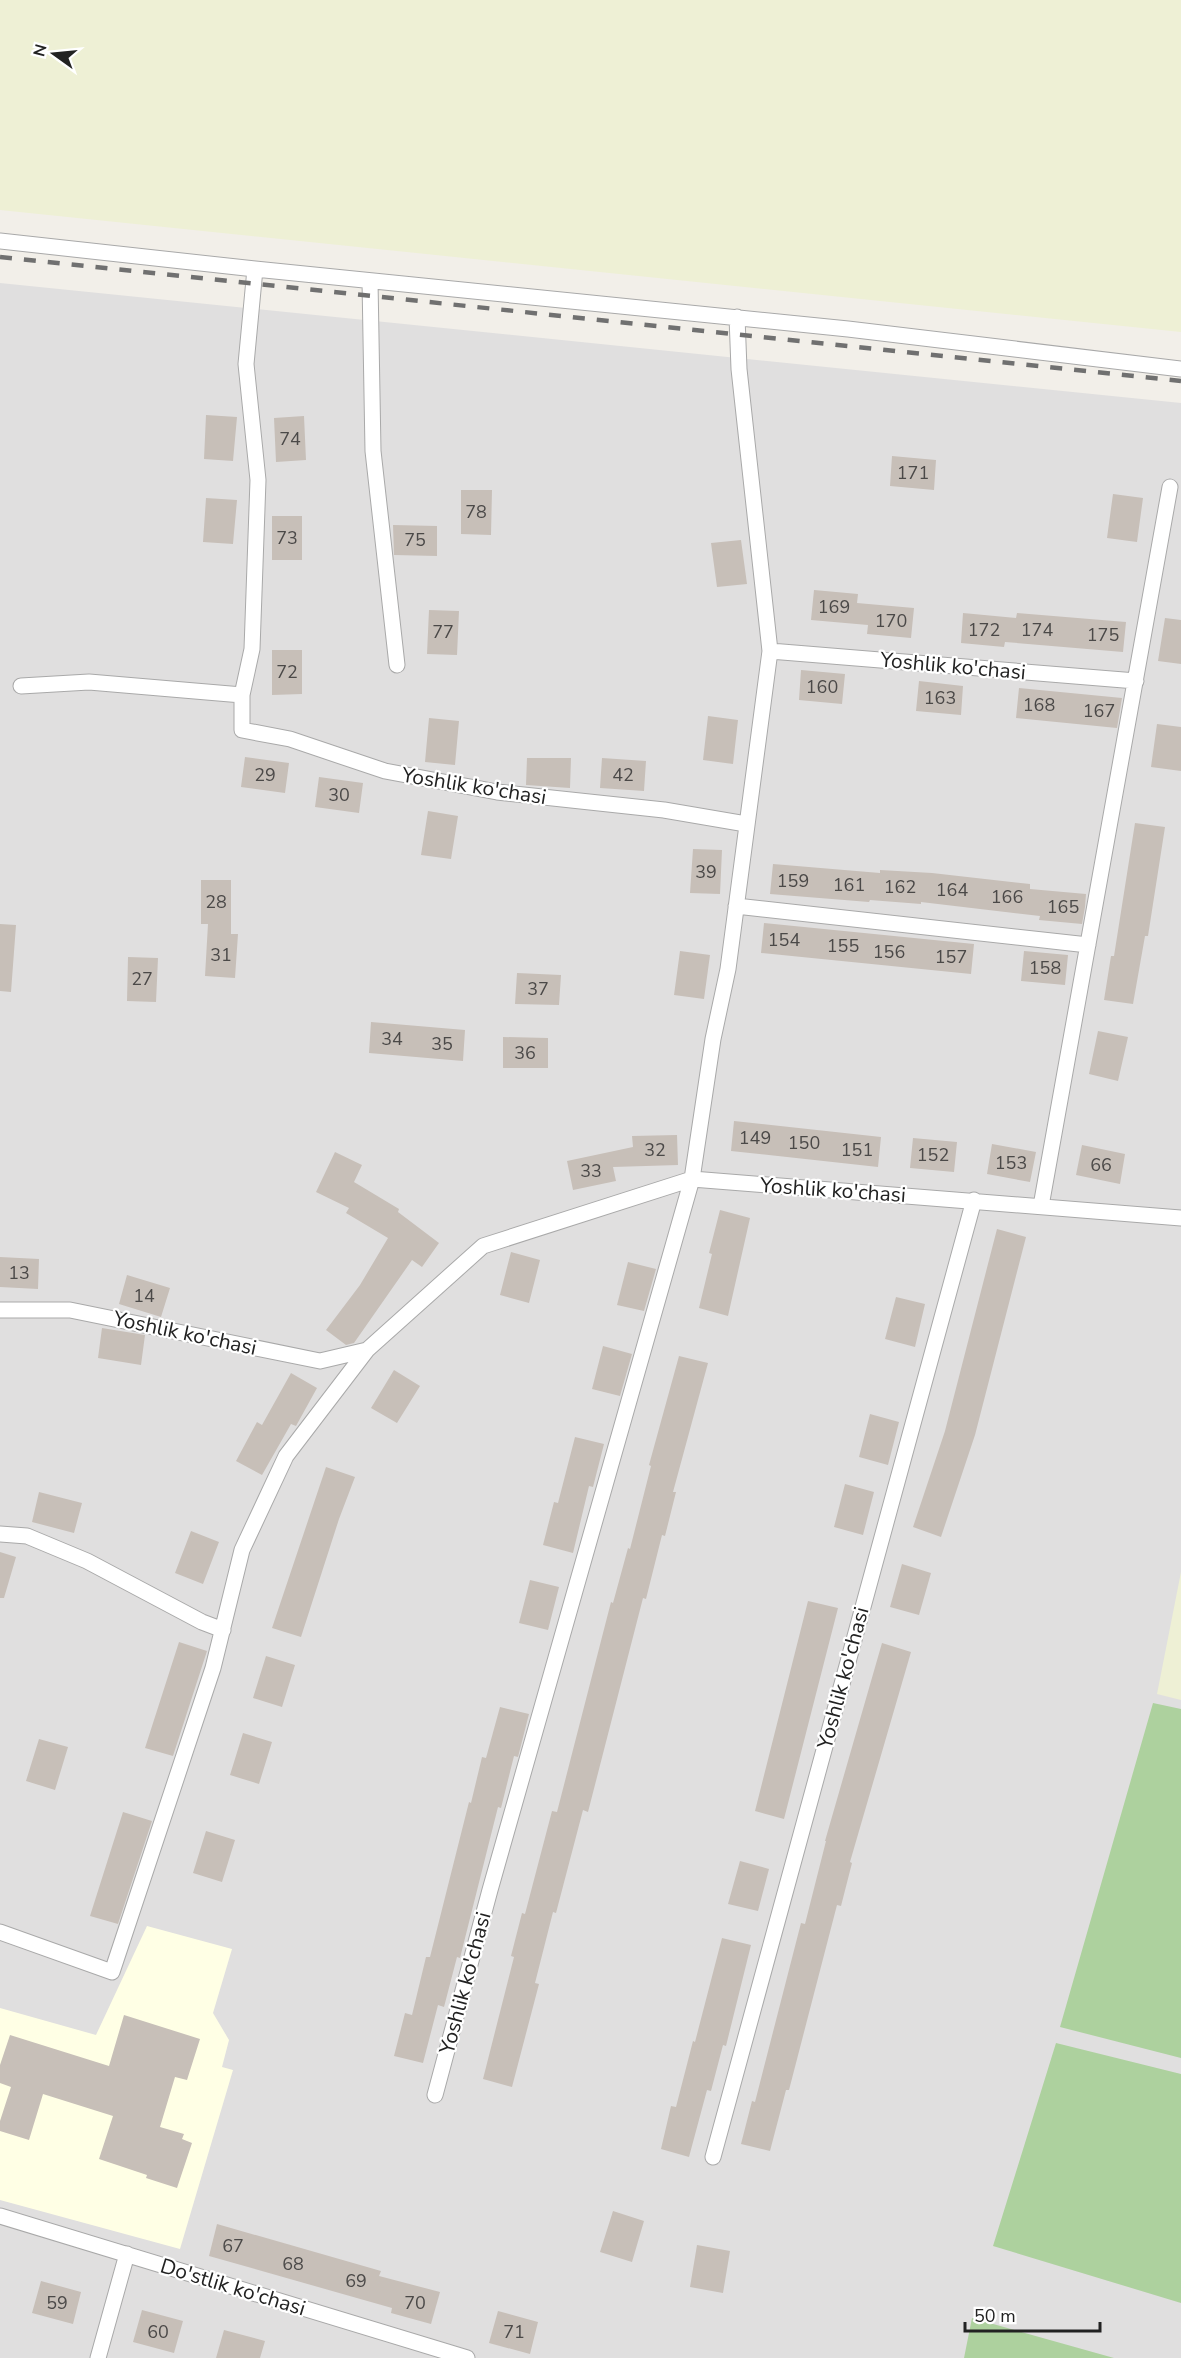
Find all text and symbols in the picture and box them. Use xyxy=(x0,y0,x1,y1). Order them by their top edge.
north arrow xyxy=(24,24,84,84)
text: N xyxy=(28,42,53,59)
house number: 74 xyxy=(279,427,301,451)
house number: 171 xyxy=(897,461,929,485)
house number: 78 xyxy=(465,500,487,524)
house number: 73 xyxy=(276,526,298,550)
house number: 75 xyxy=(404,528,426,552)
house number: 169 xyxy=(818,595,850,619)
house number: 170 xyxy=(875,609,907,633)
house number: 172 xyxy=(968,618,1000,642)
house number: 174 xyxy=(1021,618,1053,642)
house number: 77 xyxy=(432,620,454,644)
house number: 175 xyxy=(1087,623,1119,647)
street label: Yoshlik ko'chasi xyxy=(878,646,1027,686)
house number: 72 xyxy=(276,660,298,684)
house number: 160 xyxy=(806,675,838,699)
house number: 163 xyxy=(924,686,956,710)
house number: 168 xyxy=(1023,693,1055,717)
house number: 167 xyxy=(1083,699,1115,723)
street label: Yoshlik ko'chasi xyxy=(399,761,548,811)
house number: 29 xyxy=(254,763,276,787)
house number: 42 xyxy=(612,763,634,787)
house number: 30 xyxy=(328,783,350,807)
house number: 39 xyxy=(695,860,717,884)
house number: 159 xyxy=(777,869,809,893)
house number: 161 xyxy=(833,873,865,897)
house number: 162 xyxy=(884,875,916,899)
house number: 164 xyxy=(936,878,968,902)
house number: 166 xyxy=(991,885,1023,909)
house number: 28 xyxy=(205,890,227,914)
house number: 165 xyxy=(1047,895,1079,919)
house number: 154 xyxy=(768,928,800,952)
house number: 155 xyxy=(827,934,859,958)
house number: 156 xyxy=(873,940,905,964)
house number: 31 xyxy=(210,943,232,967)
house number: 157 xyxy=(935,945,967,969)
house number: 158 xyxy=(1029,956,1061,980)
house number: 27 xyxy=(131,967,153,991)
house number: 37 xyxy=(527,977,549,1001)
house number: 34 xyxy=(381,1027,403,1051)
house number: 35 xyxy=(431,1032,453,1056)
house number: 36 xyxy=(514,1041,536,1065)
house number: 149 xyxy=(739,1126,771,1150)
house number: 150 xyxy=(788,1131,820,1155)
house number: 32 xyxy=(644,1138,666,1162)
house number: 151 xyxy=(841,1138,873,1162)
house number: 152 xyxy=(917,1143,949,1167)
house number: 153 xyxy=(995,1151,1027,1175)
house number: 66 xyxy=(1090,1153,1112,1177)
house number: 33 xyxy=(580,1159,602,1183)
street label: Yoshlik ko'chasi xyxy=(758,1171,907,1209)
house number: 13 xyxy=(8,1261,30,1285)
house number: 14 xyxy=(133,1284,155,1308)
street label: Yoshlik ko'chasi xyxy=(110,1304,259,1362)
street label: Yoshlik ko'chasi xyxy=(810,1604,875,1753)
street label: Yoshlik ko'chasi xyxy=(432,1909,497,2058)
house number: 67 xyxy=(222,2234,244,2258)
street label: Do'stlik ko'chasi xyxy=(157,2252,309,2322)
house number: 68 xyxy=(282,2252,304,2276)
house number: 69 xyxy=(345,2269,367,2293)
house number: 59 xyxy=(46,2291,68,2315)
house number: 70 xyxy=(404,2291,426,2315)
scale bar xyxy=(965,2295,1100,2333)
text: 50 m xyxy=(974,2304,1016,2328)
house number: 60 xyxy=(147,2320,169,2344)
house number: 71 xyxy=(503,2320,525,2344)

